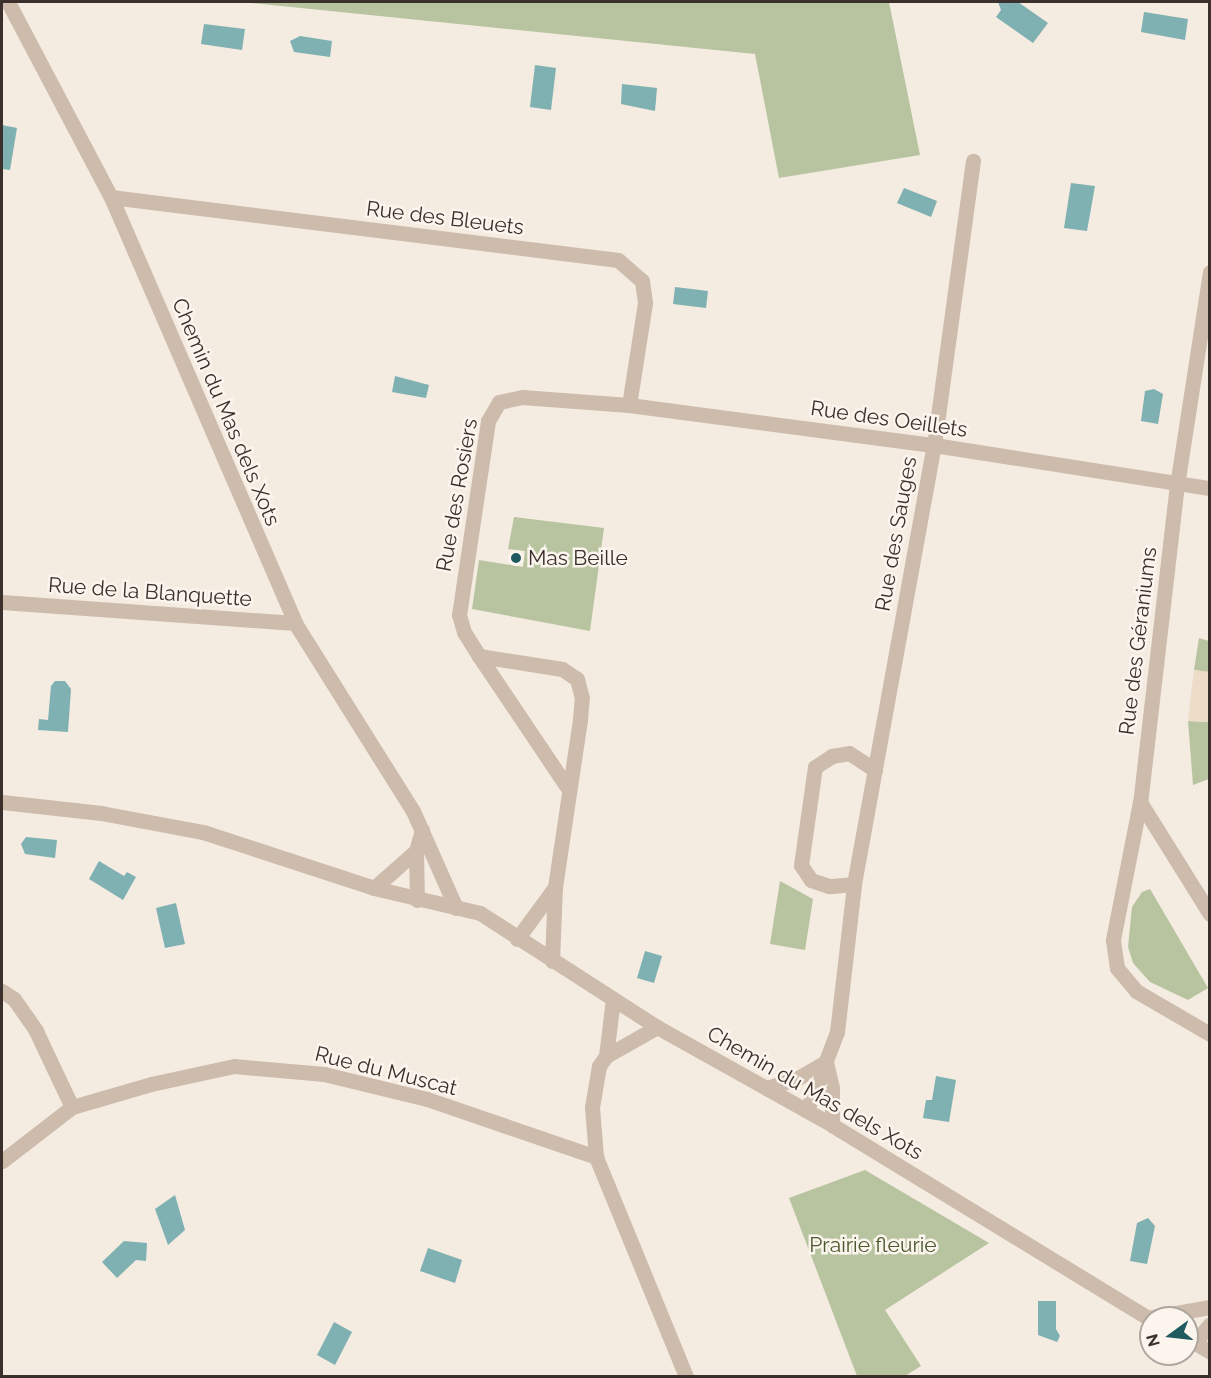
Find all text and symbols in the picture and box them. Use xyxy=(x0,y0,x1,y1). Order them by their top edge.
street label: Rue des Bleuets xyxy=(365,196,525,240)
street label: Chemin du Mas dels Xots xyxy=(166,294,286,530)
street label: Rue des Oeillets xyxy=(809,396,969,442)
street label: Rue des Rosiers xyxy=(431,416,483,574)
street label: Rue des Sauges xyxy=(870,455,922,613)
place label: Mas Beille xyxy=(528,545,628,571)
street label: Rue des Géraniums xyxy=(1114,545,1162,737)
marker: Mas Beille xyxy=(509,551,523,565)
street label: Rue de la Blanquette xyxy=(47,572,253,612)
street label: Chemin du Mas dels Xots xyxy=(703,1021,927,1165)
street label: Rue du Muscat xyxy=(312,1041,460,1101)
park label: Prairie fleurie xyxy=(809,1232,937,1258)
north arrow xyxy=(1139,1306,1199,1366)
text: N xyxy=(1142,1332,1164,1349)

